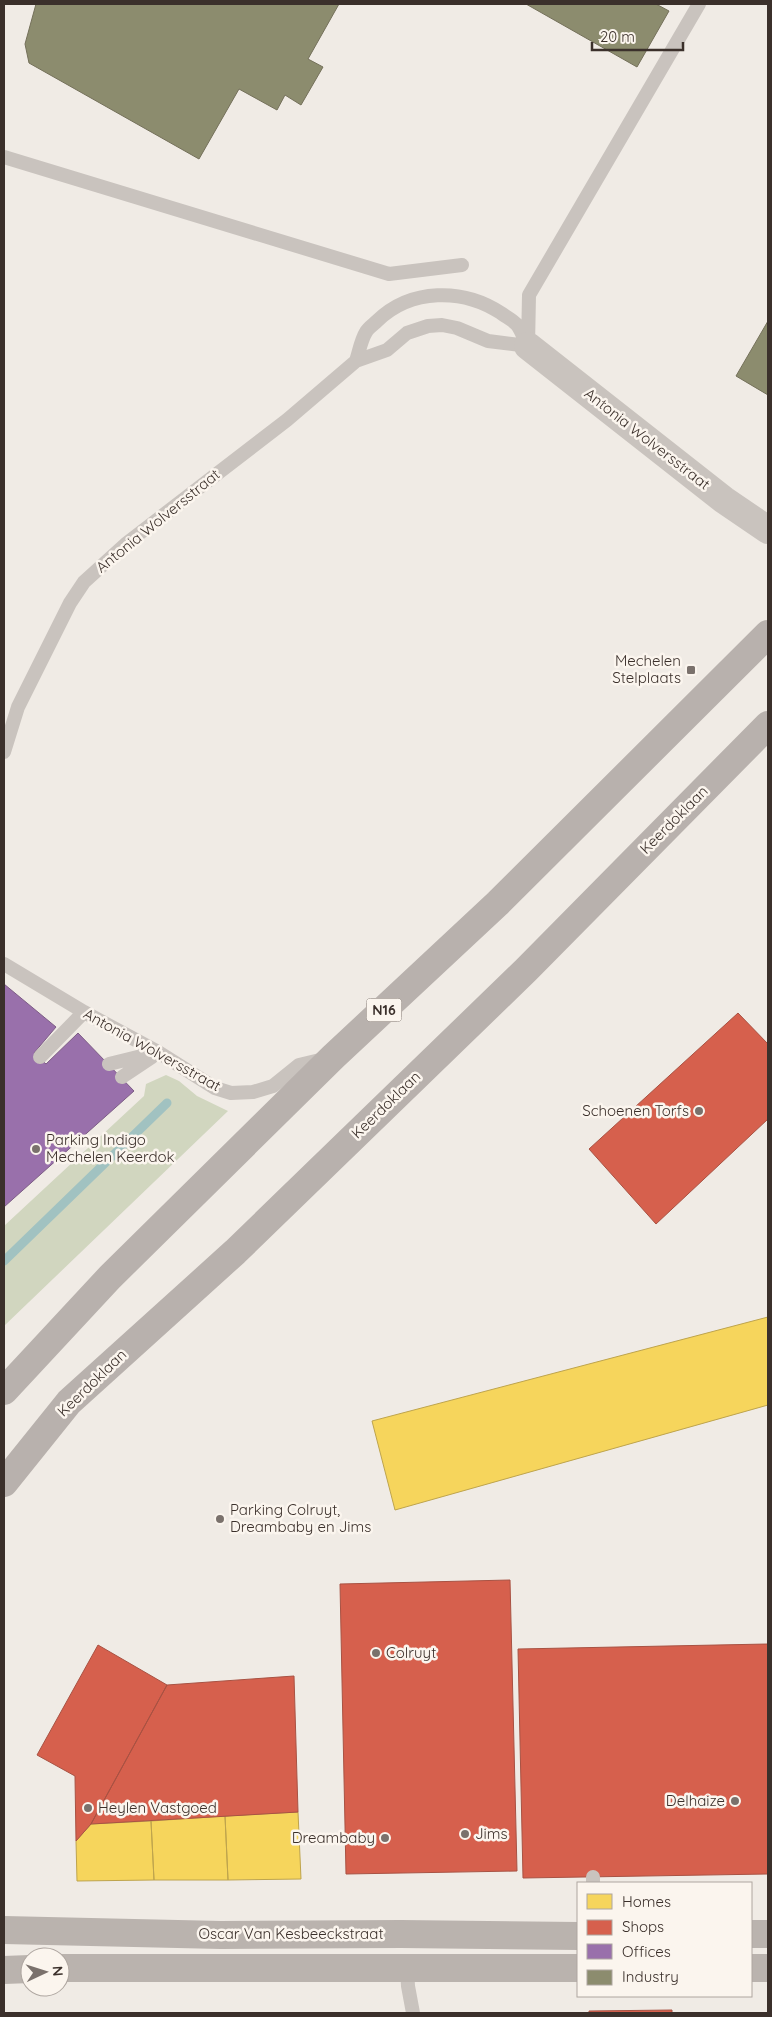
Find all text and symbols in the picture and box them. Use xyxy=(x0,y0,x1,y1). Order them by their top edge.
scale bar xyxy=(592,20,683,52)
text: 20 m xyxy=(600,27,635,46)
street label: Antonia Wolversstraat xyxy=(581,384,714,494)
street label: Antonia Wolversstraat xyxy=(92,465,224,577)
place label: Mechelen Stelplaats xyxy=(612,651,681,687)
marker: Mechelen Stelplaats xyxy=(685,664,697,676)
street label: Keerdoklaan xyxy=(636,782,712,858)
road number: N16 xyxy=(366,998,402,1022)
street label: Antonia Wolversstraat xyxy=(80,1004,224,1095)
street label: Keerdoklaan xyxy=(347,1067,424,1142)
place label: Schoenen Torfs xyxy=(582,1101,689,1120)
marker: Schoenen Torfs xyxy=(693,1105,705,1117)
place label: Parking Indigo Mechelen Keerdok xyxy=(46,1130,175,1166)
marker: Parking Indigo Mechelen Keerdok xyxy=(30,1143,42,1155)
street label: Keerdoklaan xyxy=(53,1345,130,1420)
place label: Parking Colruyt, Dreambaby en Jims xyxy=(230,1500,371,1536)
marker: Parking Colruyt, Dreambaby en Jims xyxy=(214,1513,226,1525)
place label: Colruyt xyxy=(386,1643,436,1662)
marker: Colruyt xyxy=(370,1647,382,1659)
place label: Delhaize xyxy=(666,1791,725,1810)
marker: Delhaize xyxy=(729,1795,741,1807)
place label: Heylen Vastgoed xyxy=(98,1798,217,1817)
marker: Heylen Vastgoed xyxy=(82,1802,94,1814)
place label: Jims xyxy=(475,1824,508,1843)
place label: Dreambaby xyxy=(292,1828,375,1847)
marker: Jims xyxy=(459,1828,471,1840)
marker: Dreambaby xyxy=(379,1832,391,1844)
legend xyxy=(577,1882,752,1997)
text: Homes xyxy=(622,1892,671,1911)
text: Shops xyxy=(622,1917,664,1936)
street label: Oscar Van Kesbeeckstraat xyxy=(198,1924,384,1943)
text: Offices xyxy=(622,1942,671,1961)
north arrow xyxy=(20,1947,70,1997)
text: N xyxy=(49,1965,67,1977)
text: Industry xyxy=(622,1967,679,1986)

